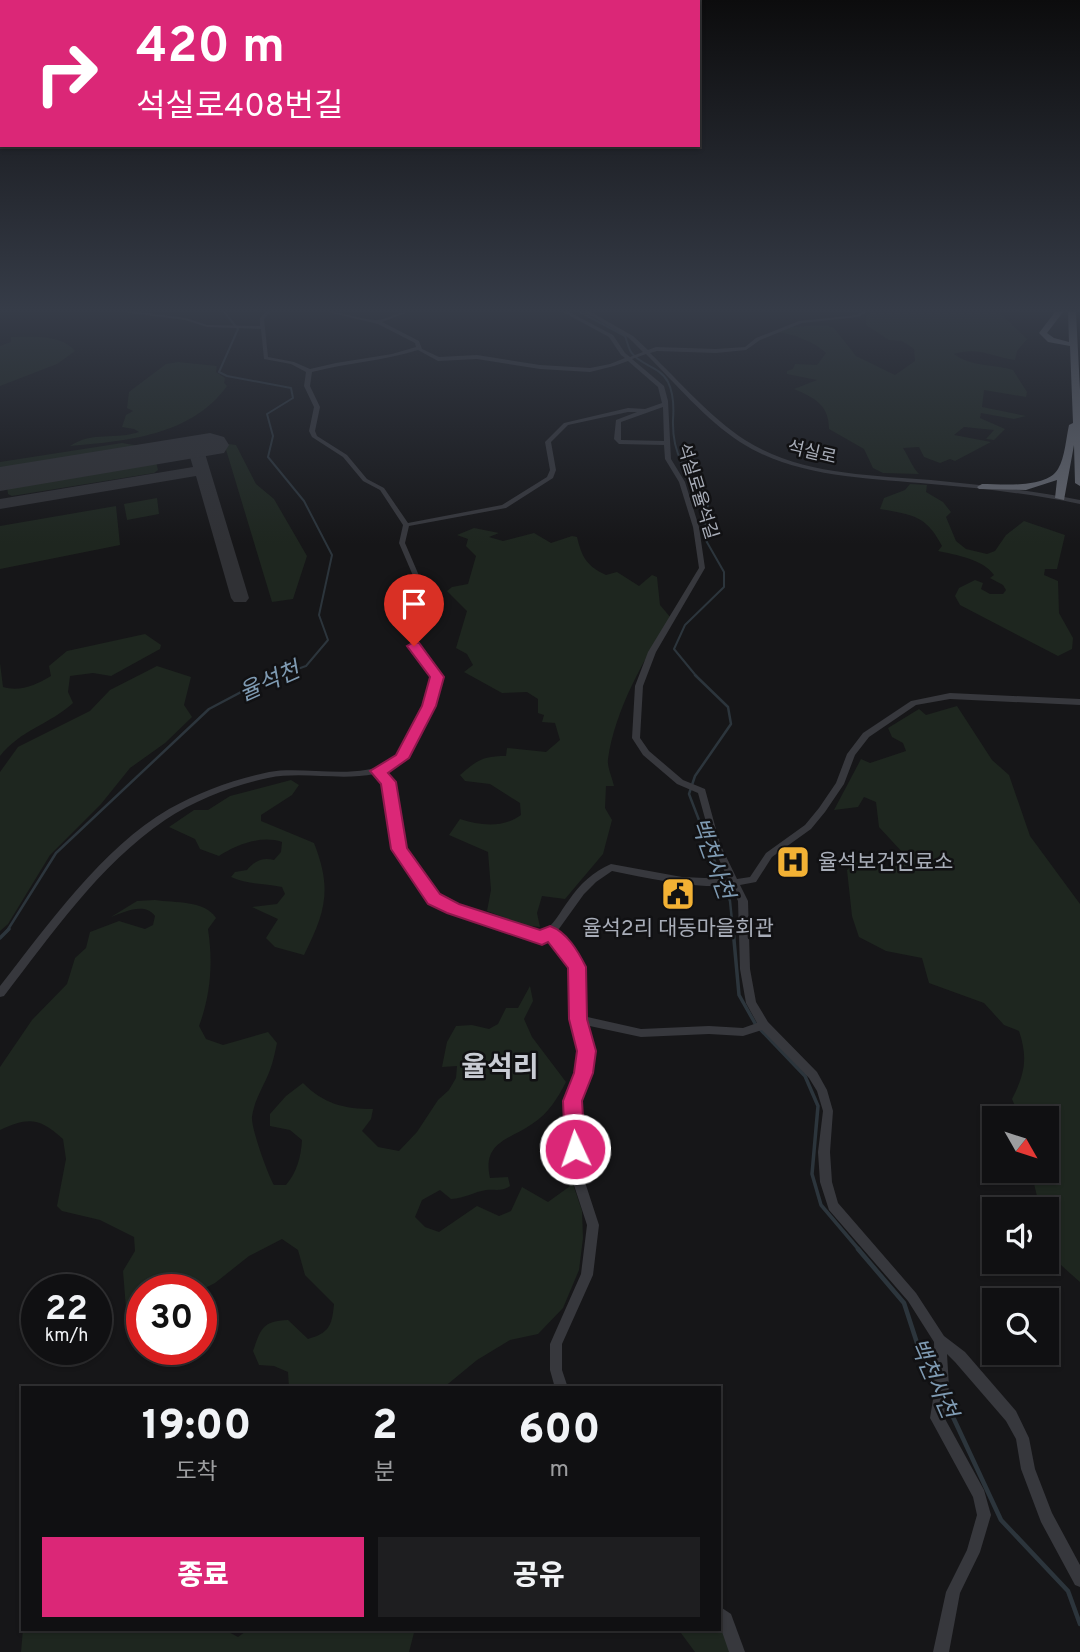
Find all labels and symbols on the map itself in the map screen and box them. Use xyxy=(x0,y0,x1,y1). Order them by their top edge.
street label: 석실로 xyxy=(785,437,838,470)
street label: 석실로율석길 xyxy=(671,441,722,542)
pin xyxy=(384,574,444,646)
water label: 율석천 xyxy=(235,656,308,709)
water label: 백천사천 xyxy=(683,814,740,906)
hospital icon: 율석보건진료소 xyxy=(774,843,812,881)
place label: 율석보건진료소 xyxy=(818,850,953,877)
public building icon: 율석2리 대동마을회관 xyxy=(659,875,697,913)
place label: 율석2리 대동마을회관 xyxy=(582,916,774,943)
district label: 율석리 xyxy=(461,1051,539,1087)
north arrow xyxy=(982,1106,1059,1183)
position arrow xyxy=(538,1112,612,1186)
speed limit sign: 30 xyxy=(126,1274,217,1365)
water label: 백천사천 xyxy=(901,1334,963,1426)

